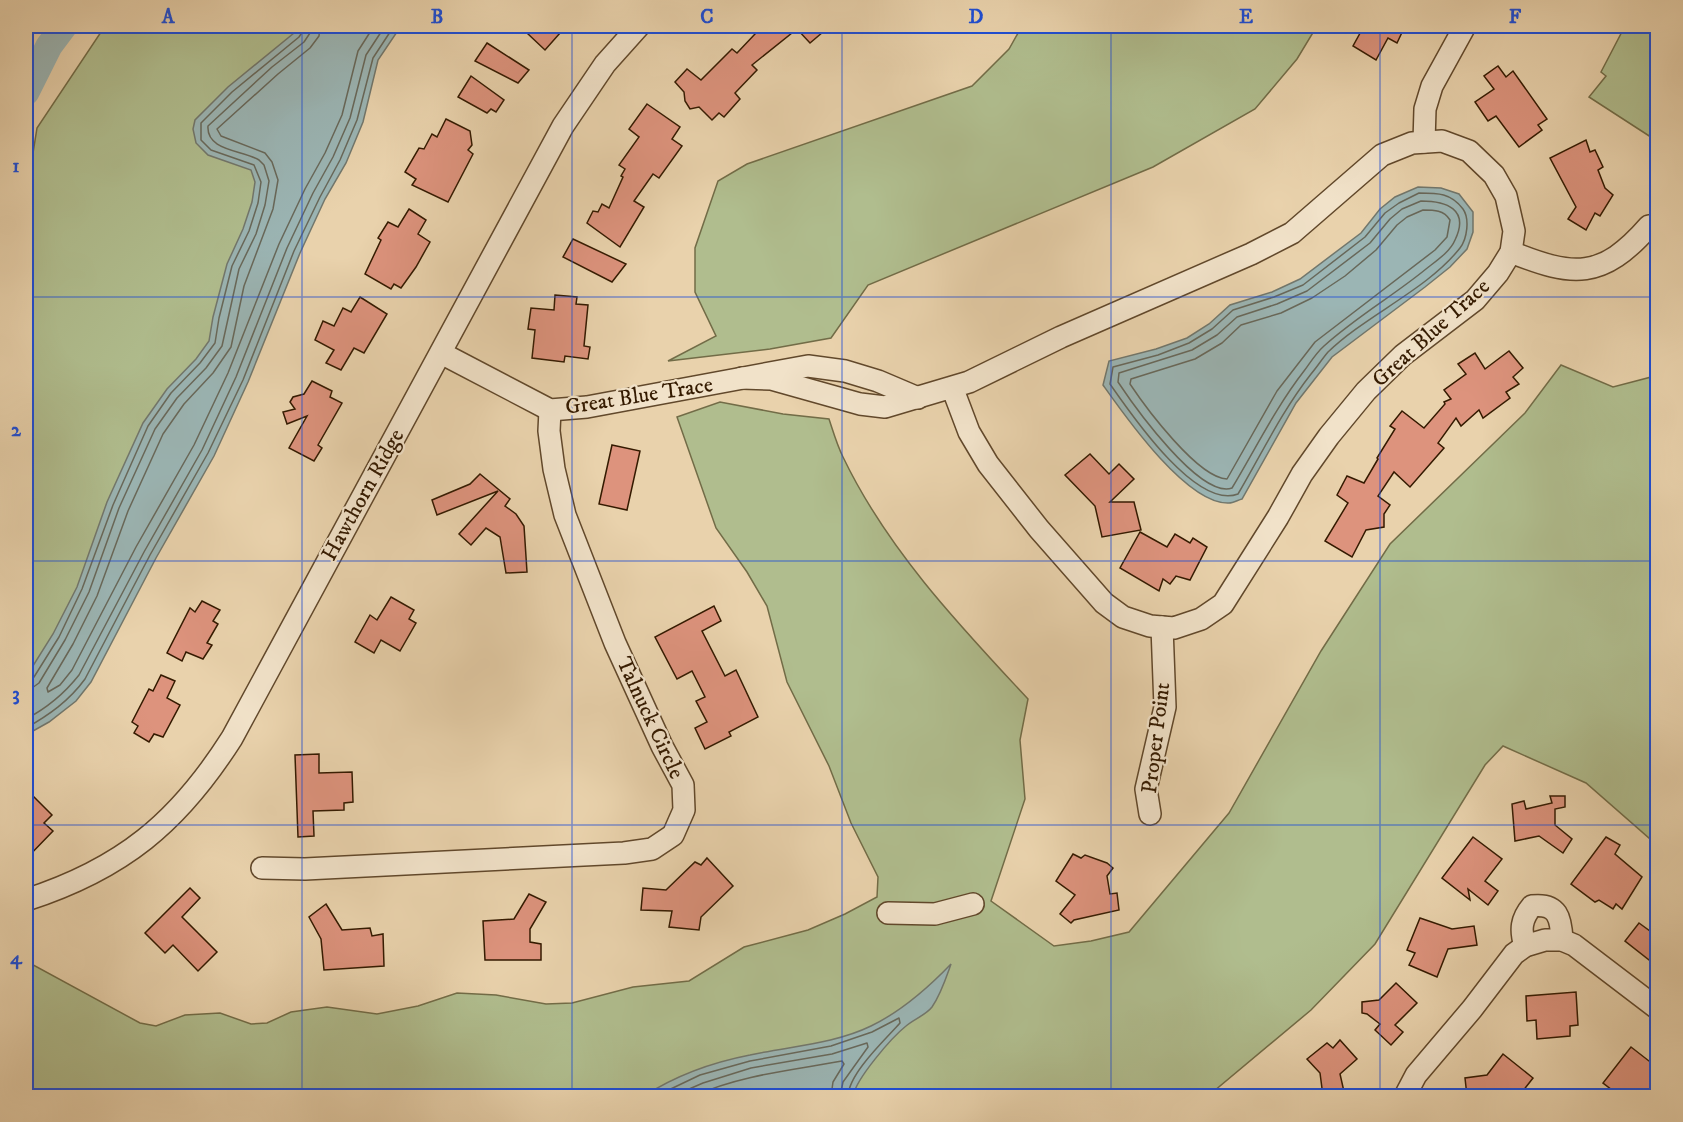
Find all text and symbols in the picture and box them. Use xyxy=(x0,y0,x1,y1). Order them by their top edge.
text: A xyxy=(161,5,176,30)
text: B xyxy=(431,5,443,30)
text: C xyxy=(700,5,714,30)
text: D xyxy=(969,5,984,30)
text: E xyxy=(1239,5,1253,30)
text: F xyxy=(1509,5,1522,30)
text: 1 xyxy=(12,154,20,179)
street label: Great Blue Trace xyxy=(1367,273,1495,393)
street label: Great Blue Trace xyxy=(563,371,715,421)
text: 2 xyxy=(11,418,22,443)
street label: Hawthorn Ridge xyxy=(316,424,410,566)
street label: Talnuck Circle xyxy=(610,653,690,783)
street label: Proper Point xyxy=(1136,681,1176,795)
text: 3 xyxy=(12,682,20,707)
text: 4 xyxy=(10,946,23,971)

